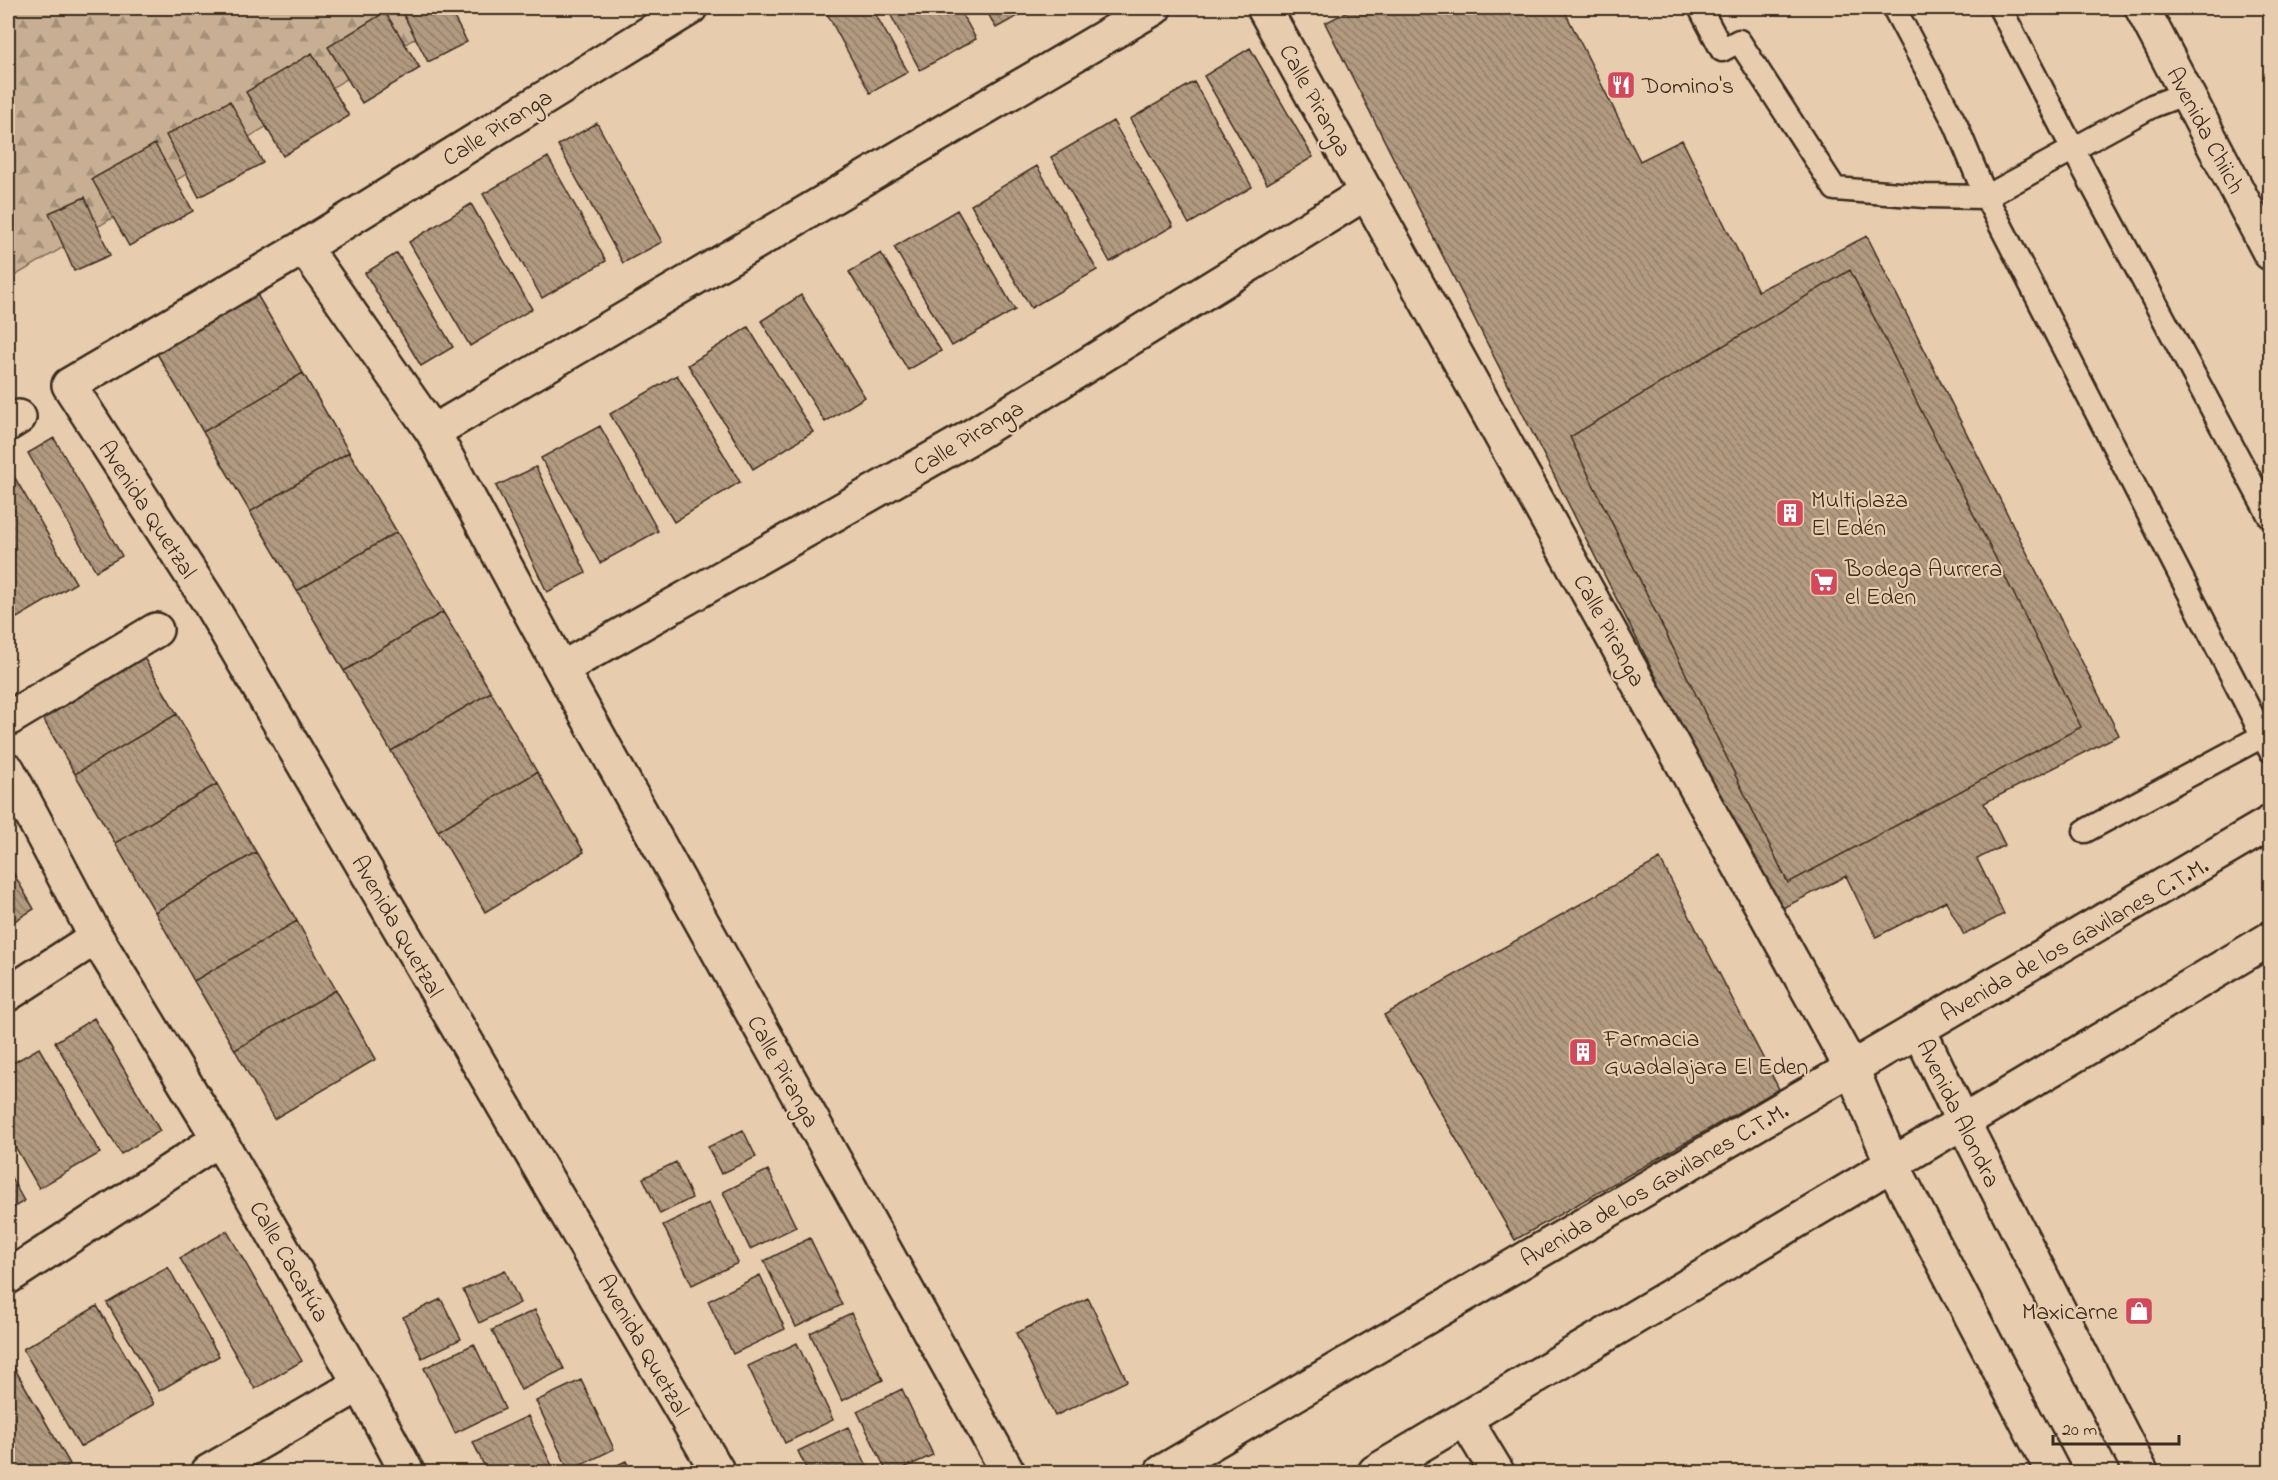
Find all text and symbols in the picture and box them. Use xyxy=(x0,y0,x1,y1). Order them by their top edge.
street label: Calle Piranga xyxy=(1269,39,1359,164)
street label: Avenida Chiich xyxy=(2156,61,2252,201)
restaurant icon: Domino's xyxy=(1605,69,1637,101)
place label: Domino's xyxy=(1641,70,1734,105)
street label: Calle Piranga xyxy=(437,81,560,177)
street label: Calle Piranga xyxy=(907,392,1031,486)
street label: Avenida Quetzal xyxy=(88,434,204,587)
place label: Multiplaza El Edén xyxy=(1811,484,1908,547)
building icon: Multiplaza El Edén xyxy=(1774,497,1806,529)
place label: Bodega Aurrera el Eden xyxy=(1844,553,2002,616)
supermarket icon: Bodega Aurrera el Eden xyxy=(1808,566,1840,598)
street label: Calle Piranga xyxy=(1563,569,1653,694)
street label: Avenida Quetzal xyxy=(341,850,451,1005)
street label: Avenida de los Gavilanes C.T.M. xyxy=(1935,850,2216,1032)
street label: Calle Piranga xyxy=(737,1010,827,1135)
place label: Farmacia Guadalajara El Eden xyxy=(1603,1023,1808,1086)
street label: Avenida Alondra xyxy=(1906,1034,2008,1194)
building icon: Farmacia Guadalajara El Eden xyxy=(1567,1036,1599,1068)
street label: Avenida de los Gavilanes C.T.M. xyxy=(1515,1095,1796,1277)
street label: Calle Cacatúa xyxy=(239,1195,337,1330)
street label: Avenida Quetzal xyxy=(587,1269,697,1424)
shop icon: Maxicarne xyxy=(2123,1295,2155,1327)
place label: Maxicarne xyxy=(2022,1296,2118,1331)
scale bar xyxy=(2053,1408,2179,1446)
text: 20 m xyxy=(2062,1418,2097,1444)

